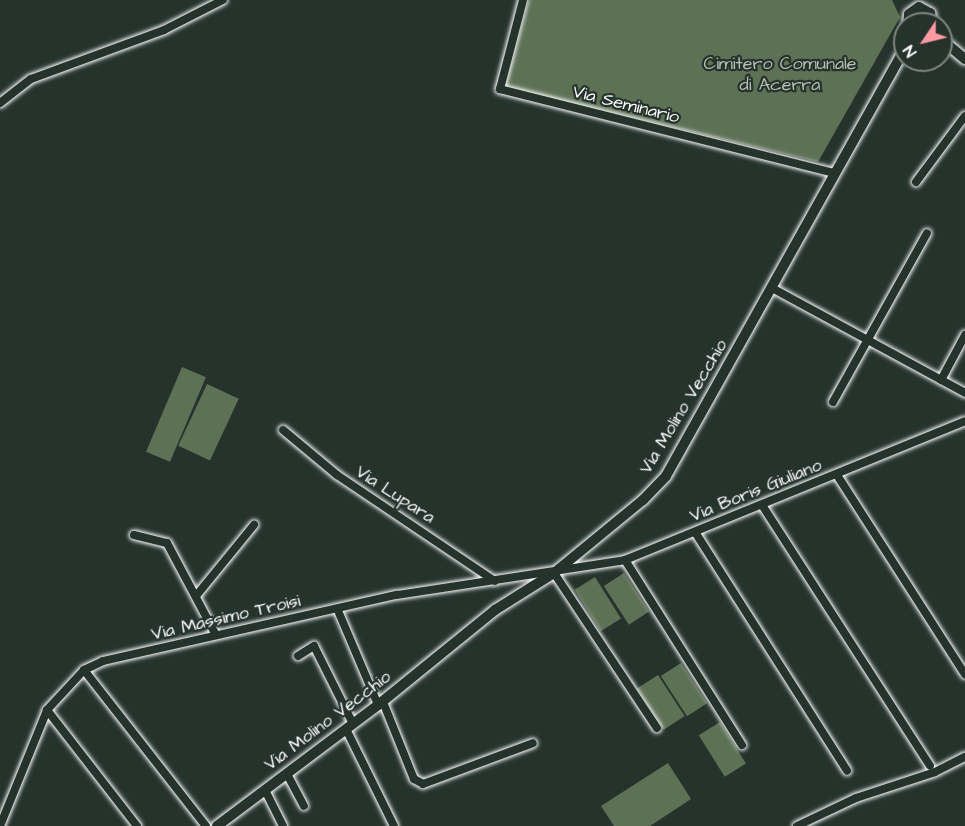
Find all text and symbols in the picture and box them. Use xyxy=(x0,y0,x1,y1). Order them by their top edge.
north arrow xyxy=(893,12,953,72)
text: N xyxy=(898,41,922,62)
park label: Cimitero Comunale di Acerra xyxy=(703,54,857,97)
street label: Via Seminario xyxy=(570,81,682,129)
street label: Via Molino Vecchio xyxy=(635,336,733,478)
street label: Via Boris Giuliano xyxy=(687,455,825,527)
street label: Via Lupara xyxy=(351,461,439,529)
street label: Via Massimo Troisi xyxy=(149,590,303,646)
street label: Via Molino Vecchio xyxy=(260,666,396,776)

